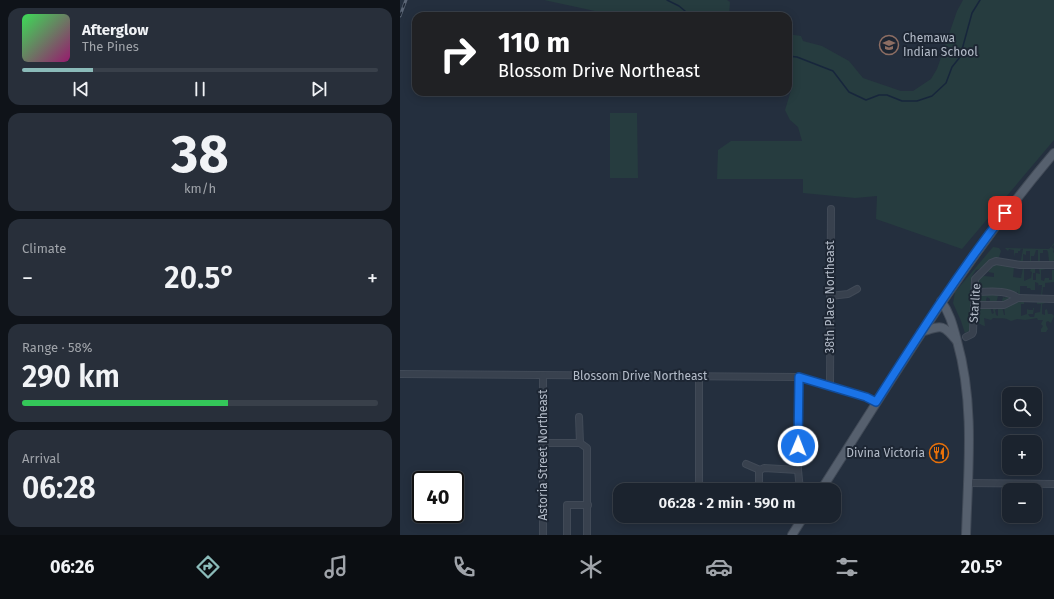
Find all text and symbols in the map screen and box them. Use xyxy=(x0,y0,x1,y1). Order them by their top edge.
text: Afterglow xyxy=(82,21,148,39)
text: 110 m xyxy=(498,26,570,59)
icon: right xyxy=(432,28,484,80)
place label: Chemawa Indian School xyxy=(903,31,978,59)
school or university icon: Chemawa Indian School xyxy=(878,34,900,56)
text: The Pines xyxy=(82,39,139,54)
text: Blossom Drive Northeast xyxy=(498,60,700,82)
icon: previous xyxy=(70,78,92,100)
icon: pause xyxy=(189,78,211,100)
icon: next xyxy=(308,78,330,100)
text: 38 xyxy=(171,123,229,186)
text: km/h xyxy=(184,181,216,196)
pin xyxy=(988,196,1022,230)
icon: arrive xyxy=(994,202,1016,224)
street label: 38th Place Northeast xyxy=(823,240,837,354)
text: Climate xyxy=(22,241,66,256)
text: 20.5° xyxy=(164,260,236,296)
text: − xyxy=(22,265,33,292)
text: + xyxy=(367,265,378,292)
street label: Starlite xyxy=(967,283,983,323)
text: Range · 58% xyxy=(22,340,93,355)
text: 290 km xyxy=(22,359,120,395)
street label: Blossom Drive Northeast xyxy=(573,369,708,383)
map controls xyxy=(1002,387,1042,523)
button: search xyxy=(1002,387,1042,427)
street label: Astoria Street Northeast xyxy=(536,389,550,521)
position arrow xyxy=(777,425,819,467)
button: + xyxy=(1002,435,1042,475)
restaurant icon: Divina Victoria xyxy=(928,442,950,464)
place label: Divina Victoria xyxy=(846,446,925,460)
text: Arrival xyxy=(22,451,60,466)
text: 06:28 xyxy=(22,470,96,506)
speed limit sign: 40 xyxy=(412,471,464,523)
button: − xyxy=(1002,483,1042,523)
text: 06:28 · 2 min · 590 m xyxy=(659,494,795,512)
icon: directions xyxy=(194,553,222,581)
icon: music xyxy=(322,553,350,581)
icon: phone xyxy=(450,553,478,581)
icon: climate xyxy=(577,553,605,581)
icon: car xyxy=(705,553,733,581)
icon: filters xyxy=(833,553,861,581)
text: 06:26 xyxy=(50,556,94,578)
text: 20.5° xyxy=(961,556,1004,578)

